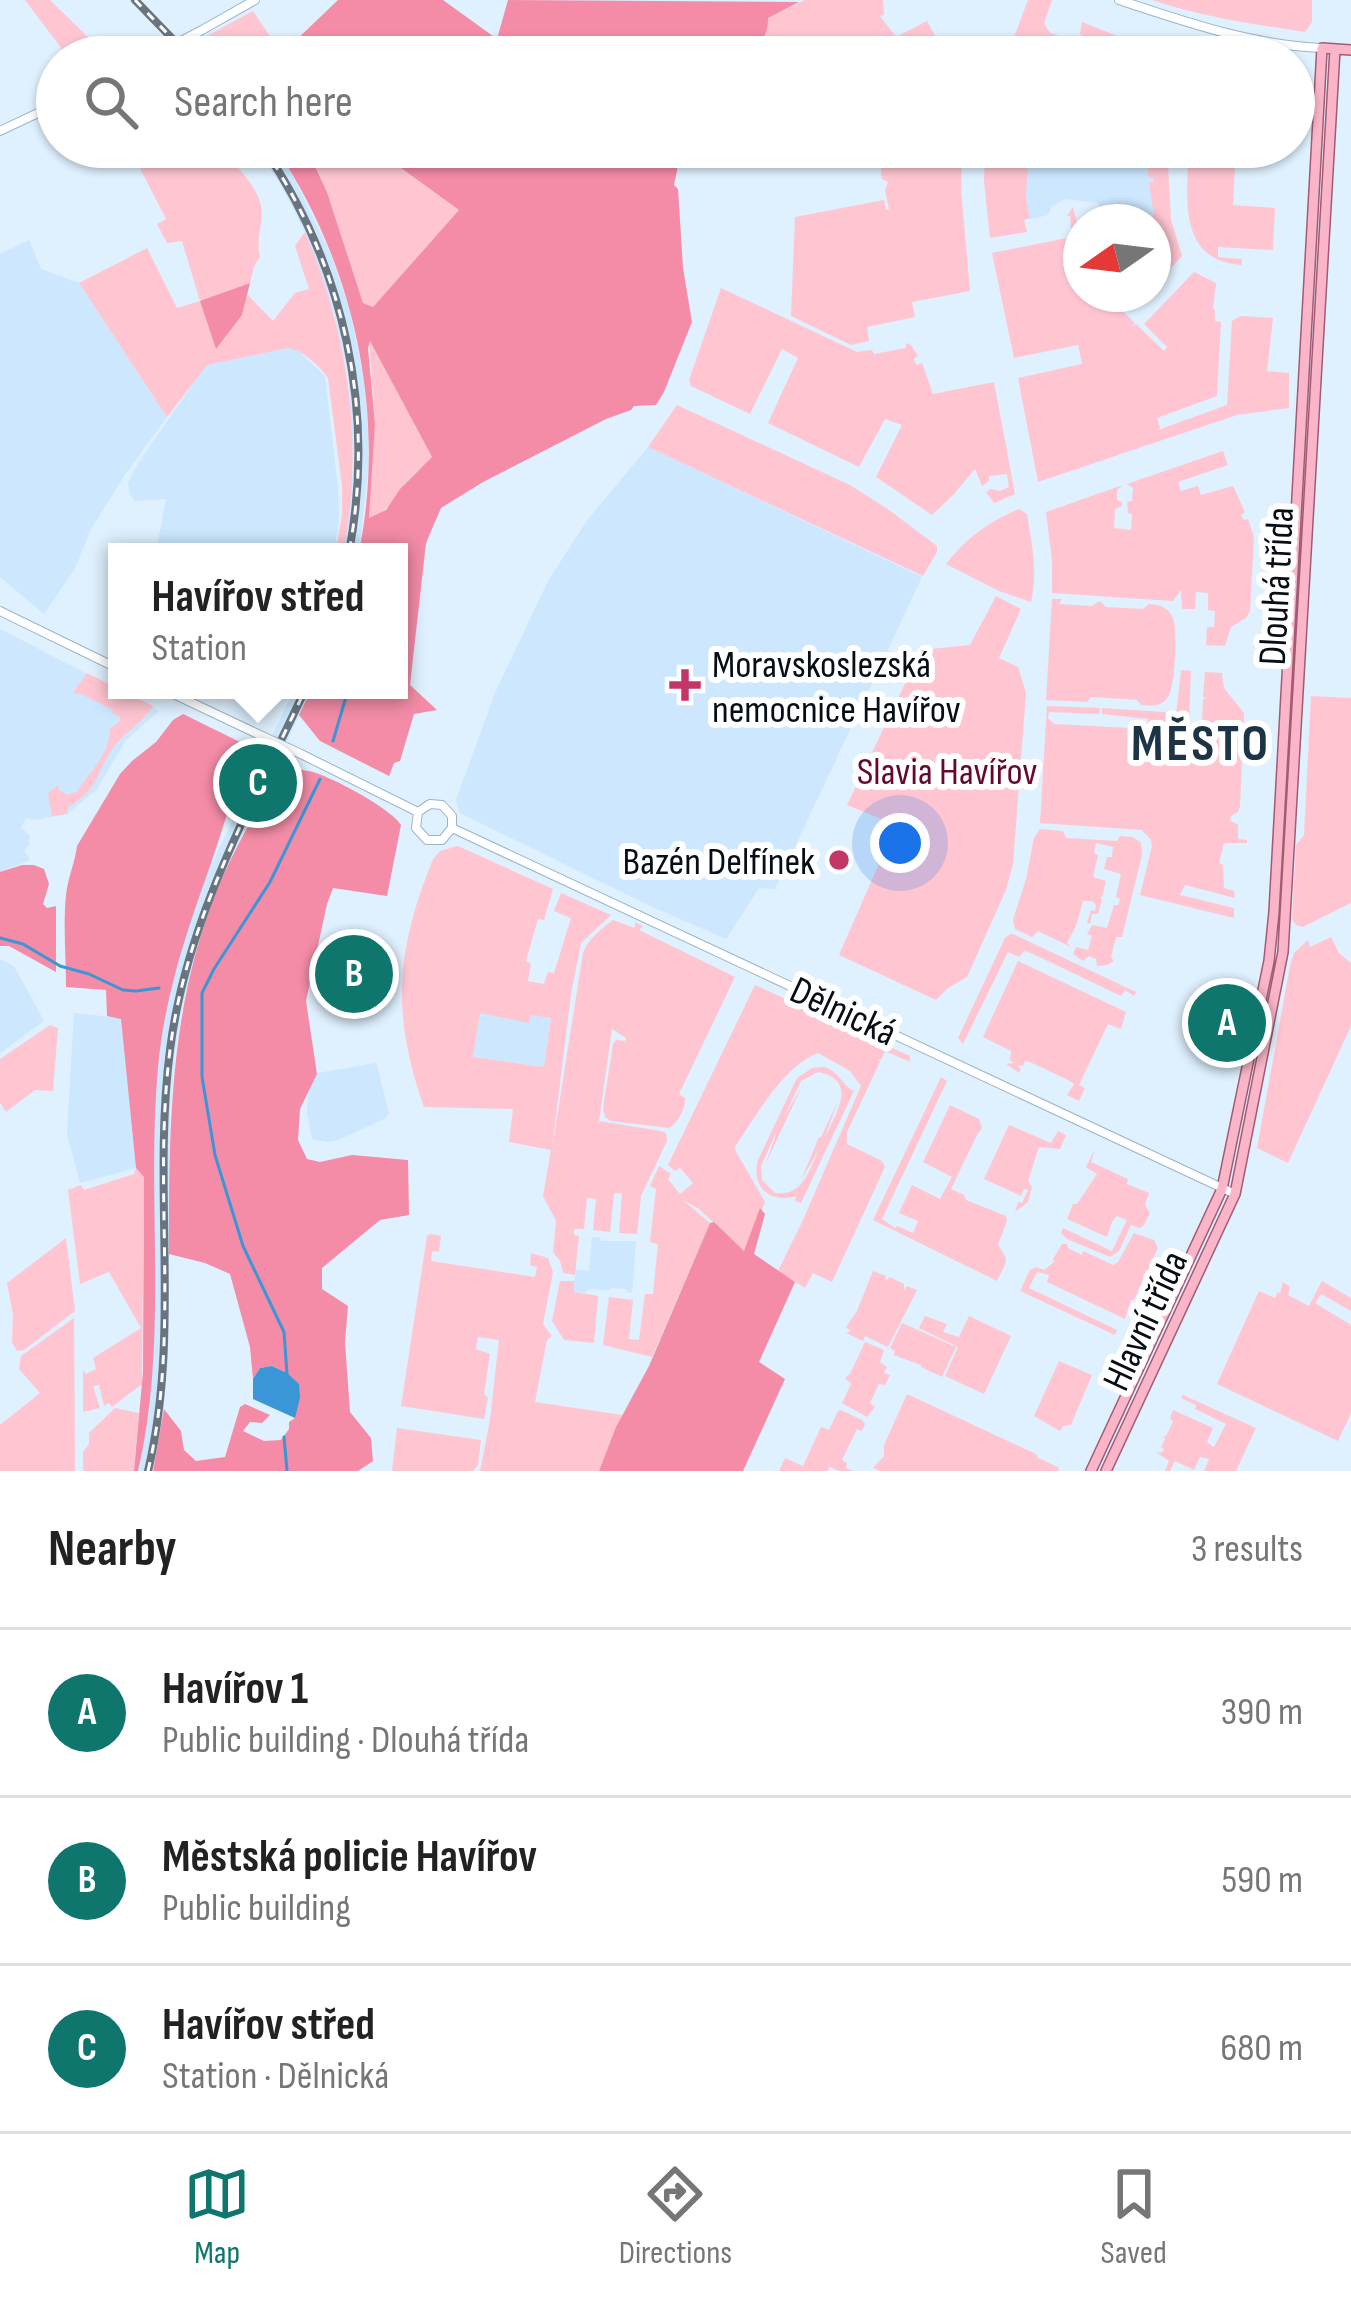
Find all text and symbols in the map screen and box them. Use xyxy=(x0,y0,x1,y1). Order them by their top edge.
search box xyxy=(36,36,1315,168)
icon: search xyxy=(78,69,144,135)
text: Search here xyxy=(174,75,353,130)
north arrow xyxy=(1063,204,1171,312)
street label: Dlouhá třída xyxy=(1250,506,1305,666)
popup xyxy=(108,543,408,699)
text: Havířov střed xyxy=(152,570,364,625)
text: Station xyxy=(152,625,247,672)
place label: Moravskoslezská nemocnice Havířov xyxy=(712,642,961,734)
marker: Moravskoslezská nemocnice Havířov xyxy=(669,669,701,701)
district label: MĚSTO xyxy=(1131,714,1271,775)
pin: C xyxy=(219,738,297,828)
park label: Slavia Havířov xyxy=(857,749,1037,796)
your location xyxy=(870,813,930,873)
place label: Bazén Delfínek xyxy=(623,839,815,886)
marker: Bazén Delfínek xyxy=(826,847,852,873)
pin: B xyxy=(315,929,393,1019)
street label: Dělnická xyxy=(782,967,903,1057)
pin: A xyxy=(1188,978,1266,1068)
street label: Hlavní třída xyxy=(1094,1244,1199,1398)
text: Nearby xyxy=(48,1519,177,1580)
text: 3 results xyxy=(1191,1526,1303,1573)
text: Havířov 1 xyxy=(162,1662,308,1717)
text: A xyxy=(78,1689,96,1736)
text: 390 m xyxy=(1221,1689,1303,1736)
text: Public building · Dlouhá třída xyxy=(162,1717,529,1764)
text: Městská policie Havířov xyxy=(162,1830,537,1885)
text: B xyxy=(78,1857,96,1904)
text: 590 m xyxy=(1221,1857,1303,1904)
text: Public building xyxy=(162,1885,351,1932)
text: Havířov střed xyxy=(162,1998,375,2053)
text: C xyxy=(77,2025,97,2072)
text: 680 m xyxy=(1220,2025,1303,2072)
text: Station · Dělnická xyxy=(162,2053,389,2100)
tab: Map xyxy=(184,2161,250,2273)
tab: Directions xyxy=(619,2161,732,2273)
tab: Saved xyxy=(1101,2161,1167,2273)

